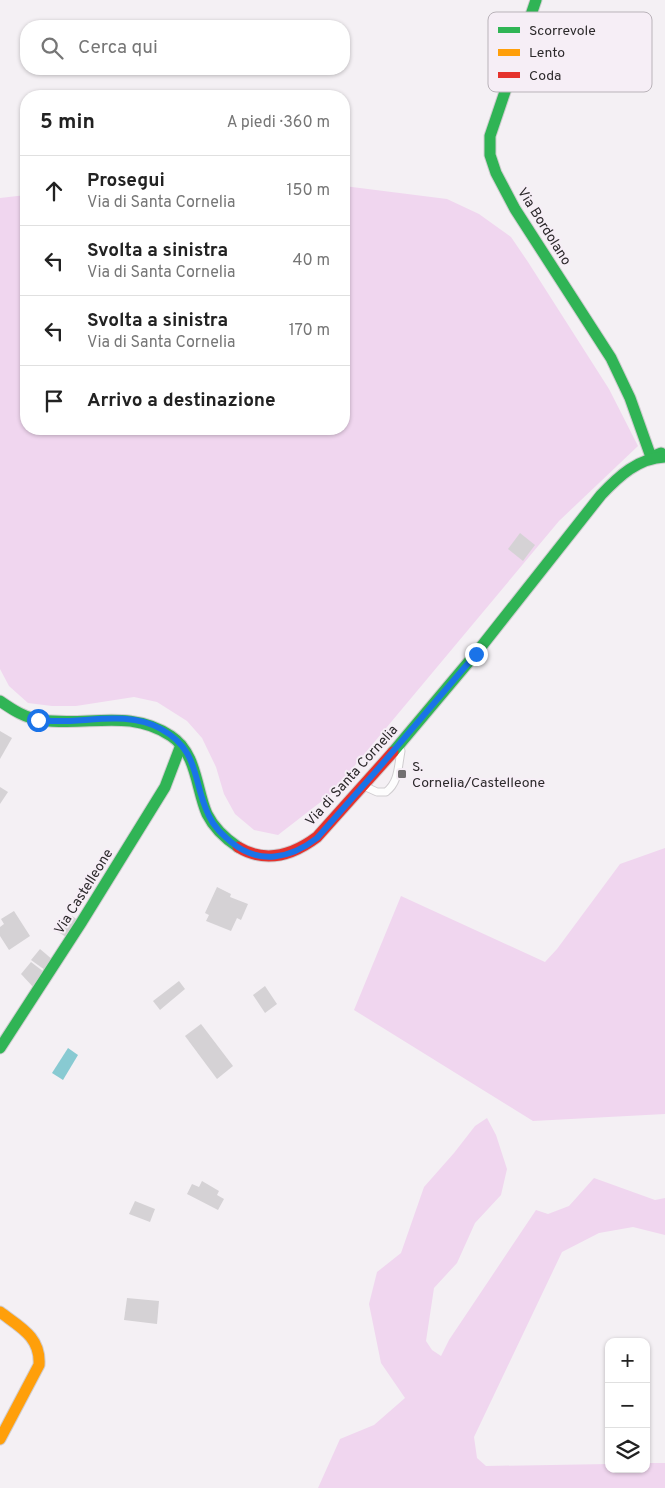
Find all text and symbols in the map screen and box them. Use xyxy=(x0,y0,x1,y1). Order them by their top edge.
legend xyxy=(488,12,652,92)
search box xyxy=(20,20,350,75)
text: Scorrevole xyxy=(529,23,596,40)
icon: search xyxy=(38,34,66,62)
text: Cerca qui xyxy=(78,36,158,60)
text: Lento xyxy=(529,45,565,62)
text: Coda xyxy=(529,68,561,85)
text: 5 min xyxy=(40,109,95,136)
text: A piedi · 360 m xyxy=(227,113,330,133)
text: Prosegui xyxy=(87,169,165,193)
icon: ahead xyxy=(40,177,68,205)
text: 150 m xyxy=(287,181,330,201)
street label: Via Bordolano xyxy=(513,185,574,269)
text: Via di Santa Cornelia xyxy=(87,193,235,213)
text: Svolta a sinistra xyxy=(87,239,228,263)
icon: left xyxy=(40,247,68,275)
text: 40 m xyxy=(292,251,330,271)
text: Via di Santa Cornelia xyxy=(87,263,235,283)
text: Svolta a sinistra xyxy=(87,309,228,333)
icon: left xyxy=(40,317,68,345)
text: 170 m xyxy=(289,321,330,341)
text: Via di Santa Cornelia xyxy=(87,333,235,353)
icon: arrive xyxy=(40,387,68,415)
text: Arrivo a destinazione xyxy=(87,389,276,413)
route end xyxy=(465,643,488,666)
route start xyxy=(27,709,50,732)
street label: Via di Santa Cornelia xyxy=(302,722,402,830)
place label: S. Cornelia/Castelleone xyxy=(412,759,545,792)
marker: S. Cornelia/Castelleone xyxy=(396,768,408,780)
street label: Via Castelleone xyxy=(51,846,117,938)
map controls xyxy=(605,1338,650,1473)
button: + xyxy=(605,1338,650,1383)
button: − xyxy=(605,1383,650,1428)
button: layers xyxy=(605,1428,650,1473)

